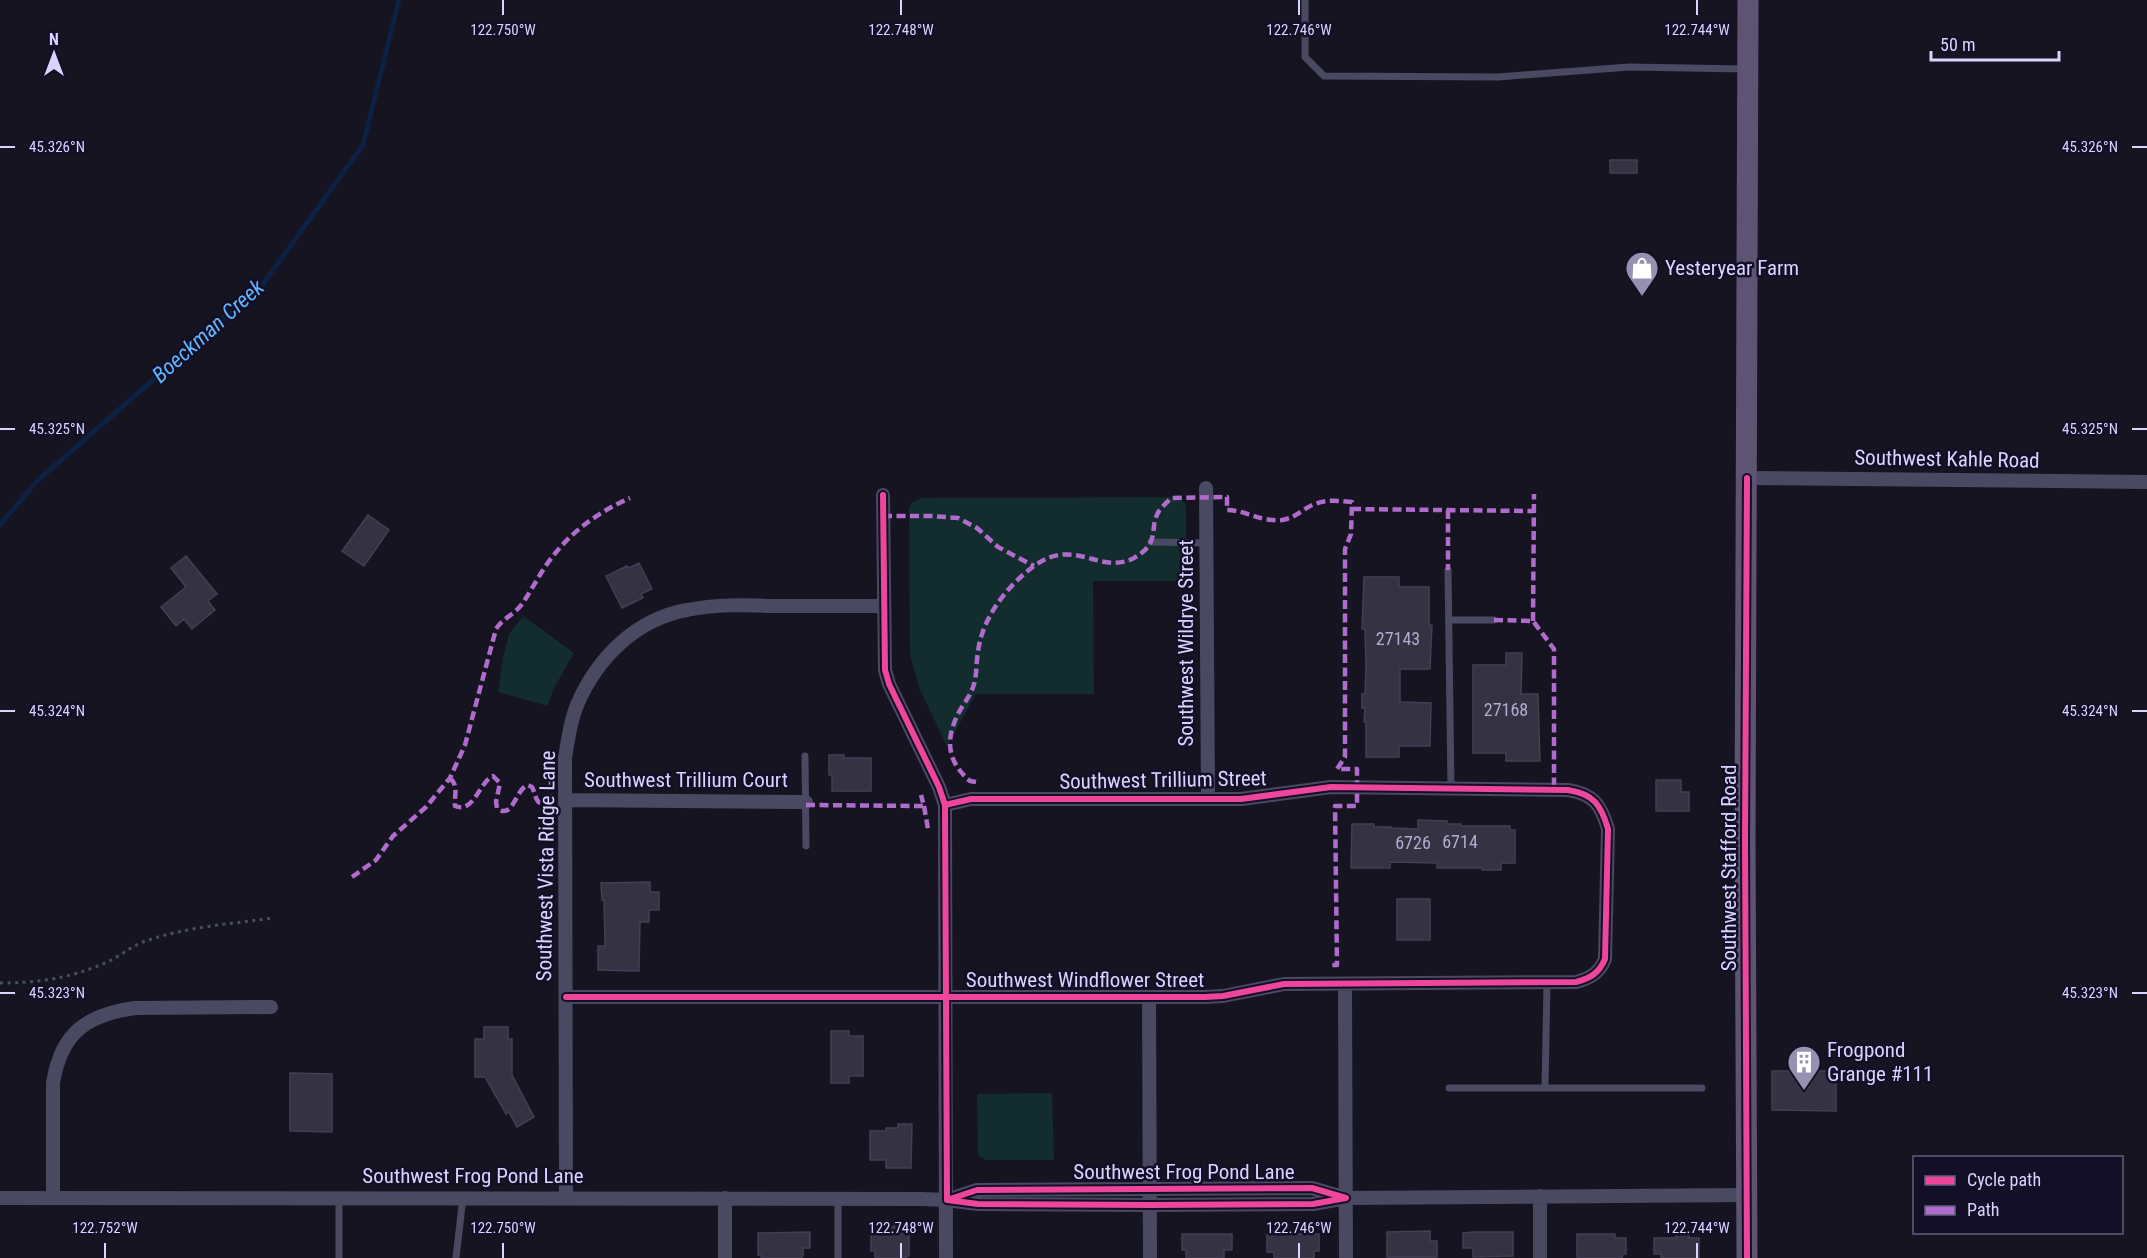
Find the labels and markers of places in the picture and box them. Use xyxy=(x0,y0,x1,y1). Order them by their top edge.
shop icon: Yesteryear Farm xyxy=(1624,250,1660,297)
place label: Yesteryear Farm xyxy=(1665,256,1799,280)
place label: Frogpond Grange #111 xyxy=(1827,1038,1933,1086)
building icon: Frogpond Grange #111 xyxy=(1786,1044,1822,1091)

